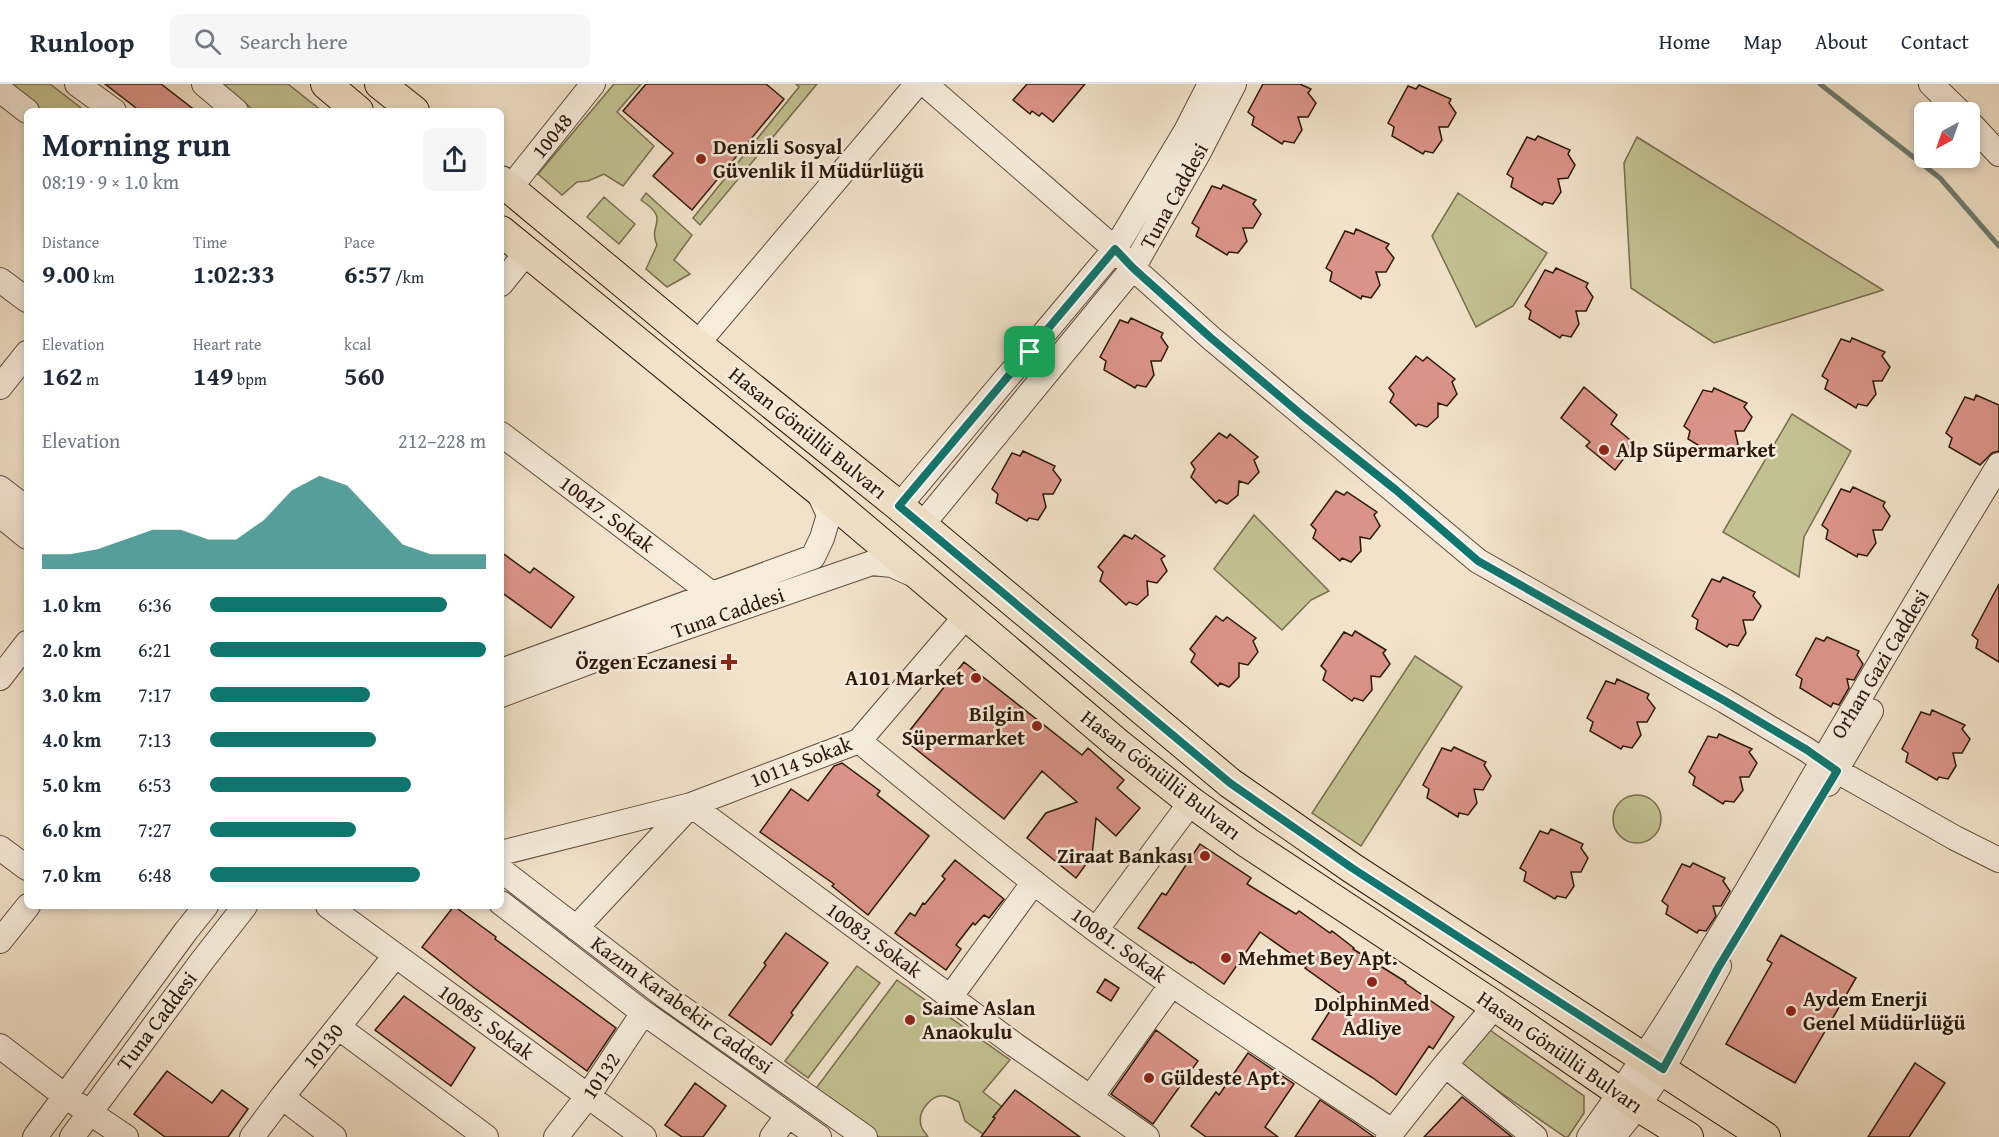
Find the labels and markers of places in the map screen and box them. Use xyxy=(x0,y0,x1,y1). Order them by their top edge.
place label: Denizli Sosyal Güvenlik İl Müdürlüğü xyxy=(713,131,924,186)
marker: Denizli Sosyal Güvenlik İl Müdürlüğü xyxy=(694,152,708,166)
pin xyxy=(1004,326,1055,377)
place label: Alp Süpermarket xyxy=(1616,434,1776,465)
marker: Alp Süpermarket xyxy=(1597,443,1611,457)
place label: Özgen Eczanesi xyxy=(575,646,717,677)
marker: Özgen Eczanesi xyxy=(722,655,736,669)
place label: A101 Market xyxy=(845,662,964,693)
marker: A101 Market xyxy=(969,671,983,685)
place label: Bilgin Süpermarket xyxy=(902,698,1026,753)
marker: Bilgin Süpermarket xyxy=(1030,719,1044,733)
place label: Ziraat Bankası xyxy=(1057,840,1193,871)
marker: Ziraat Bankası xyxy=(1198,849,1212,863)
place label: Mehmet Bey Apt. xyxy=(1238,942,1398,973)
marker: Mehmet Bey Apt. xyxy=(1219,951,1233,965)
marker: DolphinMed Adliye xyxy=(1365,975,1379,989)
place label: Aydem Enerji Genel Müdürlüğü xyxy=(1803,983,1965,1038)
place label: DolphinMed Adliye xyxy=(1314,988,1430,1043)
place label: Saime Aslan Anaokulu xyxy=(922,992,1036,1047)
marker: Aydem Enerji Genel Müdürlüğü xyxy=(1784,1004,1798,1018)
marker: Saime Aslan Anaokulu xyxy=(903,1013,917,1027)
place label: Güldeste Apt. xyxy=(1161,1062,1286,1093)
marker: Güldeste Apt. xyxy=(1142,1071,1156,1085)

